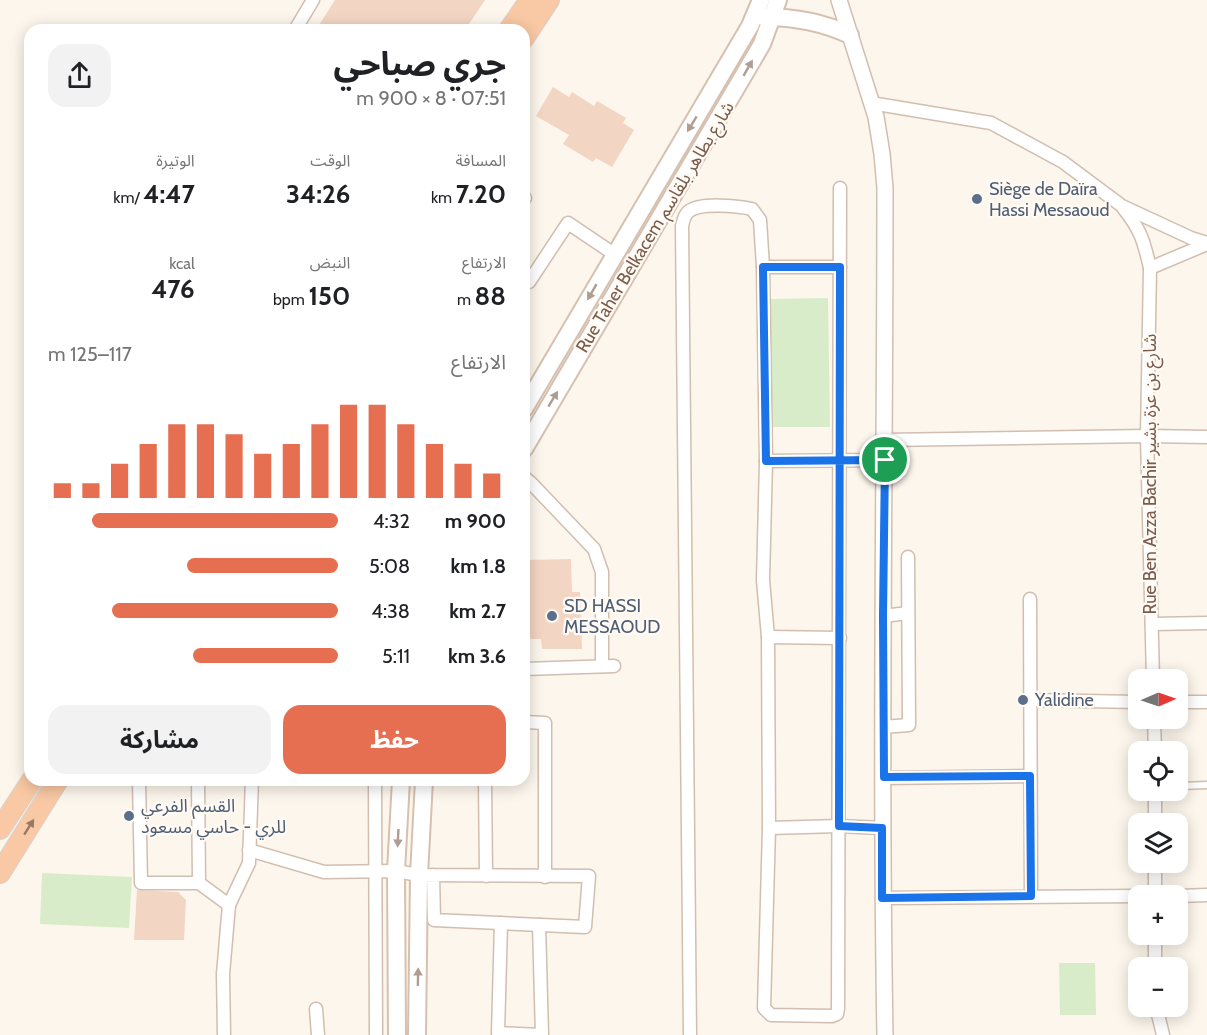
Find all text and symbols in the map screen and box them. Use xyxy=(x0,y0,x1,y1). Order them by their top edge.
text: جري صباحي xyxy=(333,43,506,83)
button: share xyxy=(48,44,111,107)
one-way arrow xyxy=(743,59,753,76)
text: 07:51 · 8 × 900 m xyxy=(356,86,506,110)
street label: Rue Taher Belkacem شارع بطاهر بلقاسم xyxy=(571,97,741,358)
one-way arrow xyxy=(686,116,697,132)
text: الوتيرة xyxy=(156,151,195,170)
text: الوقت xyxy=(310,151,350,170)
text: المسافة xyxy=(456,151,506,170)
text: 4:47 xyxy=(143,178,195,210)
text: 34:26 xyxy=(286,178,350,210)
text: 7.20 xyxy=(456,178,506,210)
place label: Siège de Daïra Hassi Messaoud xyxy=(989,178,1109,221)
text: /km xyxy=(113,188,143,207)
text: km xyxy=(431,188,456,207)
marker: Siège de Daïra Hassi Messaoud xyxy=(970,192,984,206)
text: النبض xyxy=(310,253,350,272)
text: الارتفاع xyxy=(462,253,506,272)
text: kcal xyxy=(169,254,195,273)
text: 476 xyxy=(151,273,195,305)
text: 150 xyxy=(308,280,350,312)
text: 88 xyxy=(475,280,506,312)
one-way arrow xyxy=(587,284,597,301)
text: bpm xyxy=(273,290,308,309)
text: m xyxy=(457,290,475,309)
street label: Rue Ben Azza Bachir شارع بن عزة بشير xyxy=(1139,334,1164,614)
text: 117–125 m xyxy=(48,342,132,366)
text: الارتفاع xyxy=(451,350,506,374)
one-way arrow xyxy=(548,391,559,407)
pin xyxy=(859,434,910,485)
icon: arrive xyxy=(868,443,901,476)
text: 4:32 xyxy=(373,509,410,533)
text: 900 m xyxy=(445,509,506,533)
text: 5:08 xyxy=(369,554,410,578)
text: 1.8 km xyxy=(451,554,506,578)
place label: SD HASSI MESSAOUD xyxy=(564,595,660,638)
text: 4:38 xyxy=(371,599,410,623)
text: 2.7 km xyxy=(449,599,506,623)
marker: SD HASSI MESSAOUD xyxy=(545,609,559,623)
text: 5:11 xyxy=(382,644,410,668)
text: 3.6 km xyxy=(448,644,506,668)
north arrow xyxy=(1128,669,1188,729)
map controls xyxy=(1128,669,1188,1017)
place label: Yalidine xyxy=(1034,689,1094,711)
marker: Yalidine xyxy=(1016,693,1030,707)
button: مشاركة xyxy=(48,705,271,774)
button: حفظ xyxy=(283,705,506,774)
button: locate xyxy=(1128,741,1188,801)
place label: القسم الفرعي للري - حاسي مسعود xyxy=(141,795,286,840)
marker: القسم الفرعي للري - حاسي مسعود xyxy=(122,809,136,823)
button: layers xyxy=(1128,813,1188,873)
one-way arrow xyxy=(24,819,35,835)
one-way arrow xyxy=(393,829,402,848)
button: + xyxy=(1128,885,1188,945)
button: − xyxy=(1128,957,1188,1017)
one-way arrow xyxy=(413,967,423,986)

